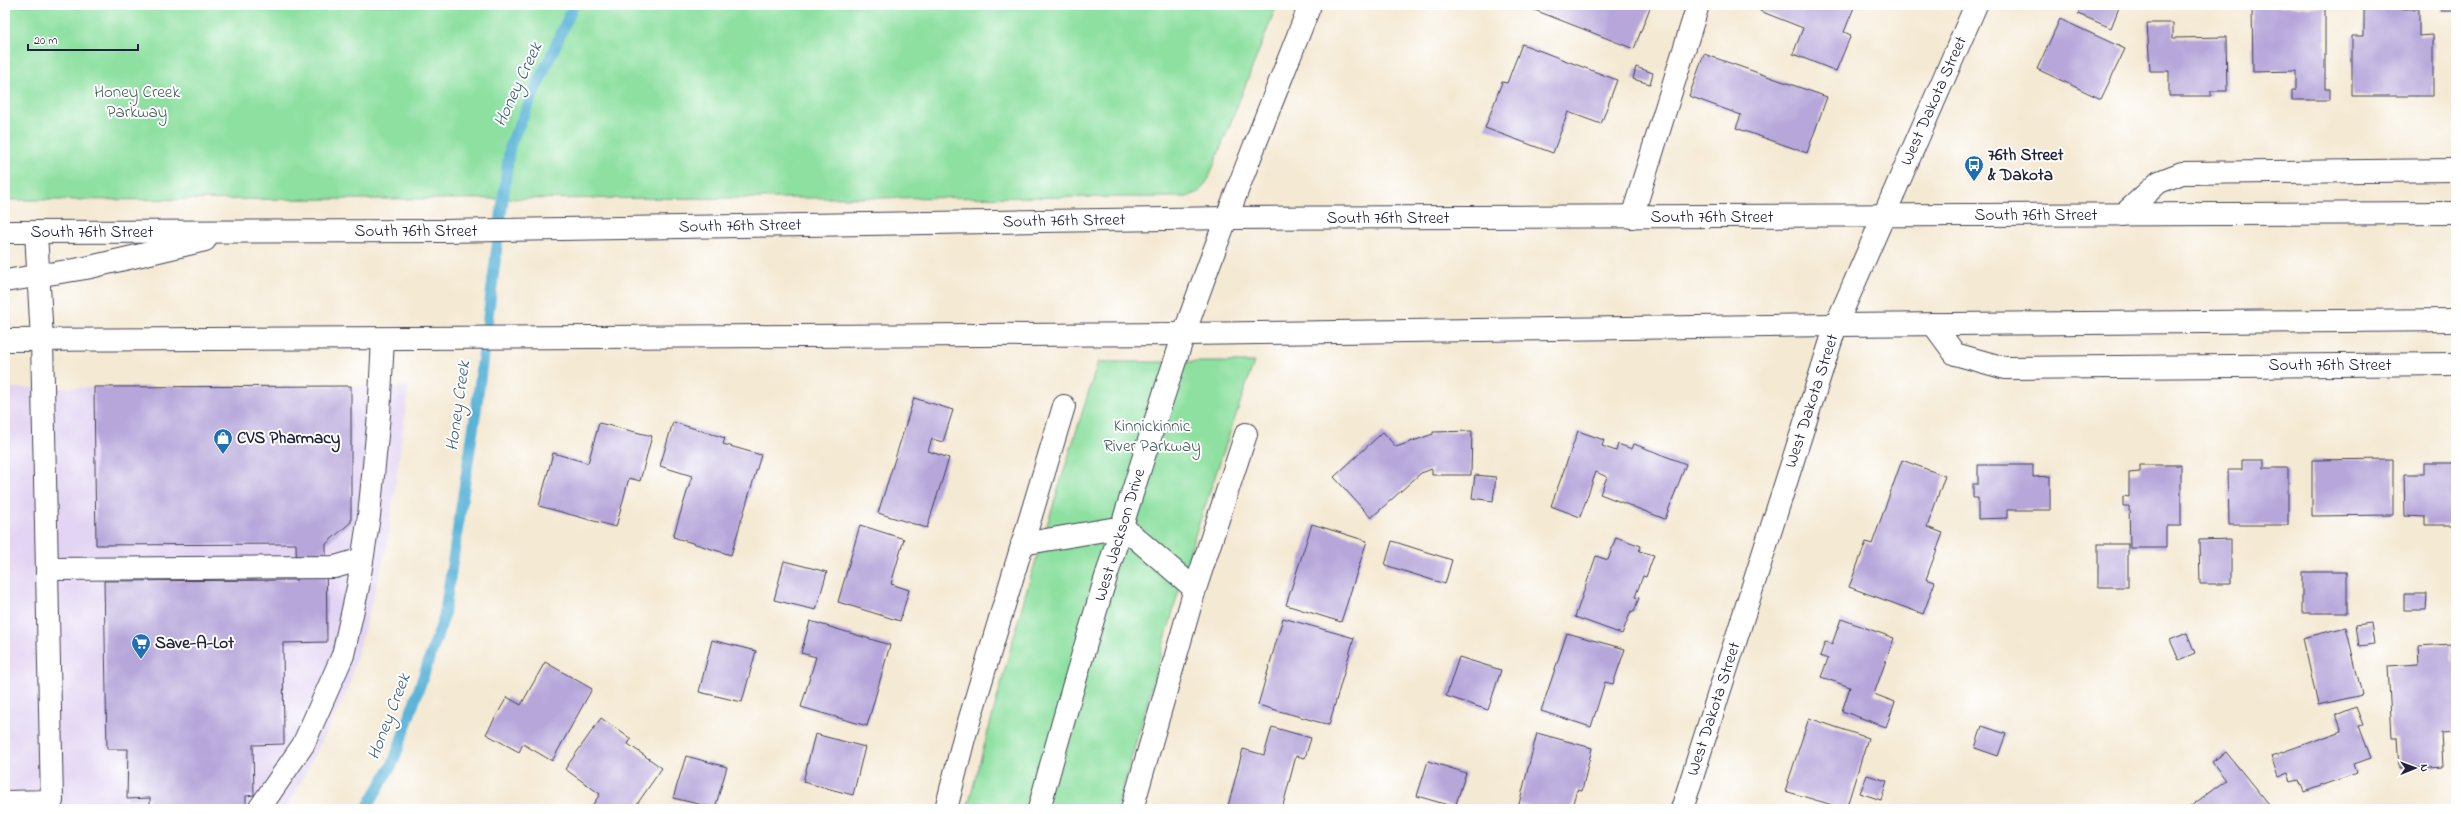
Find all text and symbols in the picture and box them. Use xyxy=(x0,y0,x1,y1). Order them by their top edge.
scale bar xyxy=(28,26,138,52)
text: 20 m xyxy=(34,32,57,50)
street label: West Dakota Street xyxy=(1894,32,1974,170)
water label: Honey Creek xyxy=(488,37,550,132)
park label: Honey Creek Parkway xyxy=(94,80,180,126)
place label: 76th Street & Dakota xyxy=(1987,143,2064,188)
bus stop icon: 76th Street & Dakota xyxy=(1963,154,1985,182)
street label: South 76th Street xyxy=(1975,203,2098,228)
street label: South 76th Street xyxy=(1651,205,1774,230)
street label: South 76th Street xyxy=(1327,206,1450,231)
street label: South 76th Street xyxy=(1002,207,1126,235)
street label: South 76th Street xyxy=(678,212,802,240)
street label: South 76th Street xyxy=(355,219,478,244)
street label: South 76th Street xyxy=(31,220,154,245)
street label: West Dakota Street xyxy=(1779,331,1846,471)
street label: South 76th Street xyxy=(2269,353,2392,378)
water label: Honey Creek xyxy=(440,358,478,453)
park label: Kinnickinnic River Parkway xyxy=(1103,414,1201,460)
place label: CVS Pharmacy xyxy=(237,426,341,453)
shop icon: CVS Pharmacy xyxy=(212,427,234,455)
street label: West Jackson Drive xyxy=(1088,465,1152,604)
place label: Save-A-Lot xyxy=(155,631,234,656)
supermarket icon: Save-A-Lot xyxy=(130,632,152,660)
street label: West Dakota Street xyxy=(1681,639,1748,779)
water label: Honey Creek xyxy=(362,669,419,764)
north arrow xyxy=(2395,748,2435,788)
text: N xyxy=(2416,764,2432,772)

